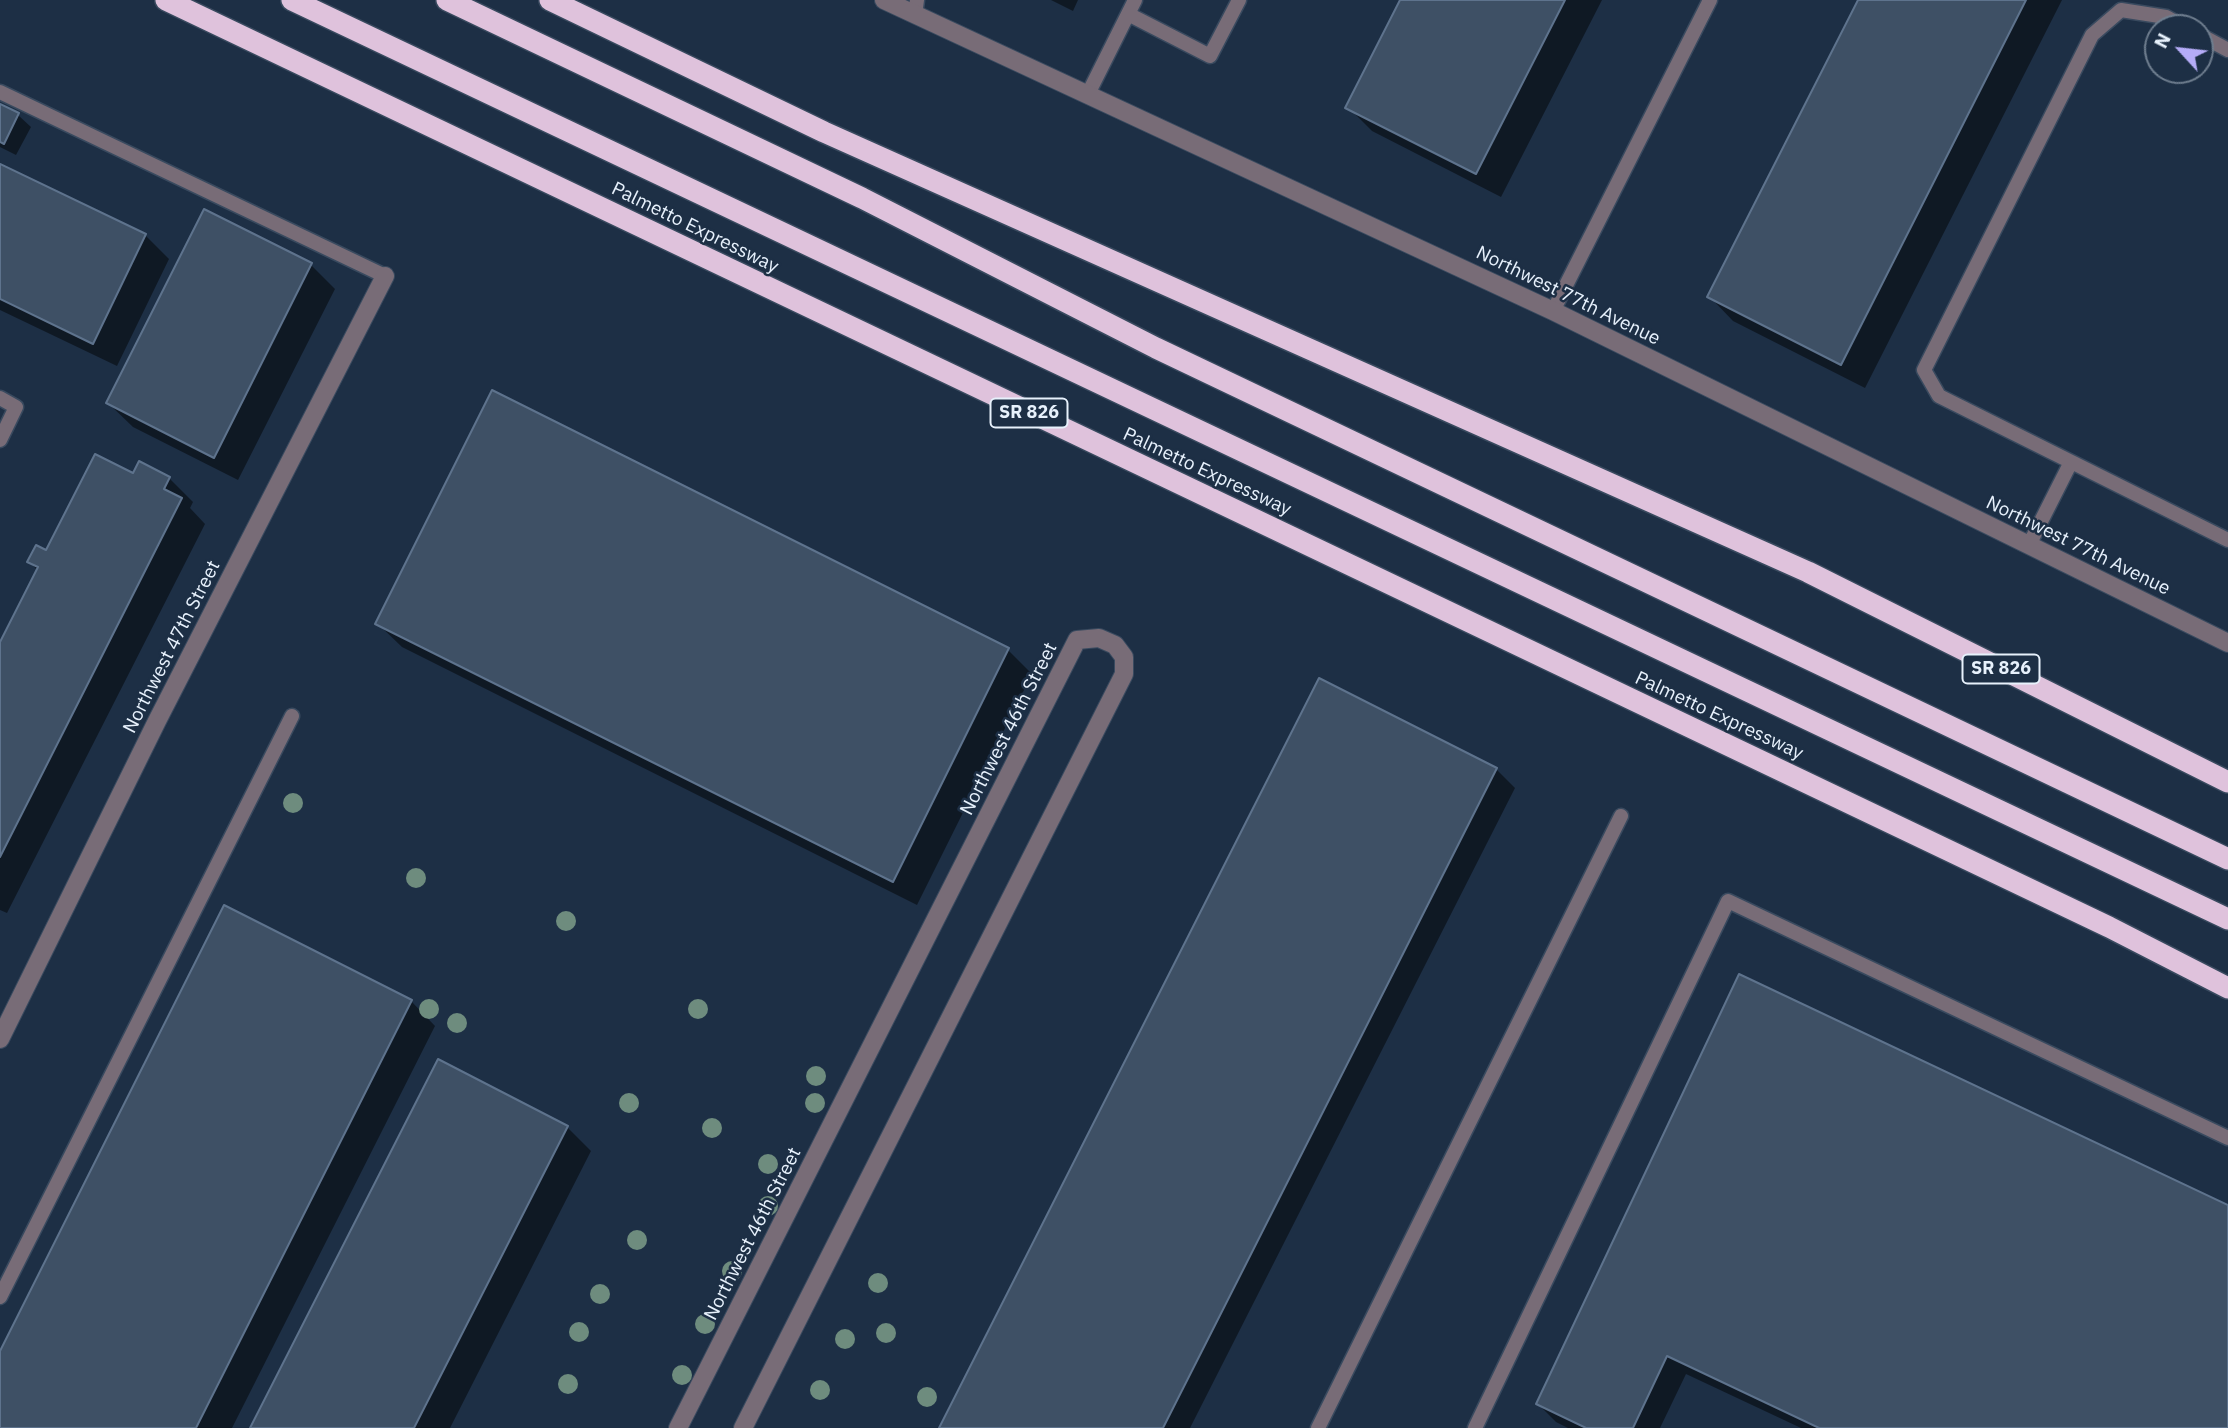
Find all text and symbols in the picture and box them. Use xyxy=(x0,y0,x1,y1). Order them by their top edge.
north arrow xyxy=(2144,14,2214,84)
text: N xyxy=(2148,29,2176,52)
street label: Palmetto Expressway xyxy=(608,178,782,278)
street label: Northwest 77th Avenue xyxy=(1472,242,1664,350)
road number: SR 826 xyxy=(990,398,1068,428)
street label: Palmetto Expressway xyxy=(1119,423,1295,521)
street label: Northwest 77th Avenue xyxy=(1982,492,2174,600)
street label: Northwest 47th Street xyxy=(119,557,225,737)
street label: Northwest 46th Street xyxy=(956,639,1062,819)
road number: SR 826 xyxy=(1962,654,2039,684)
street label: Palmetto Expressway xyxy=(1631,667,1807,765)
street label: Northwest 46th Street xyxy=(700,1144,806,1324)

